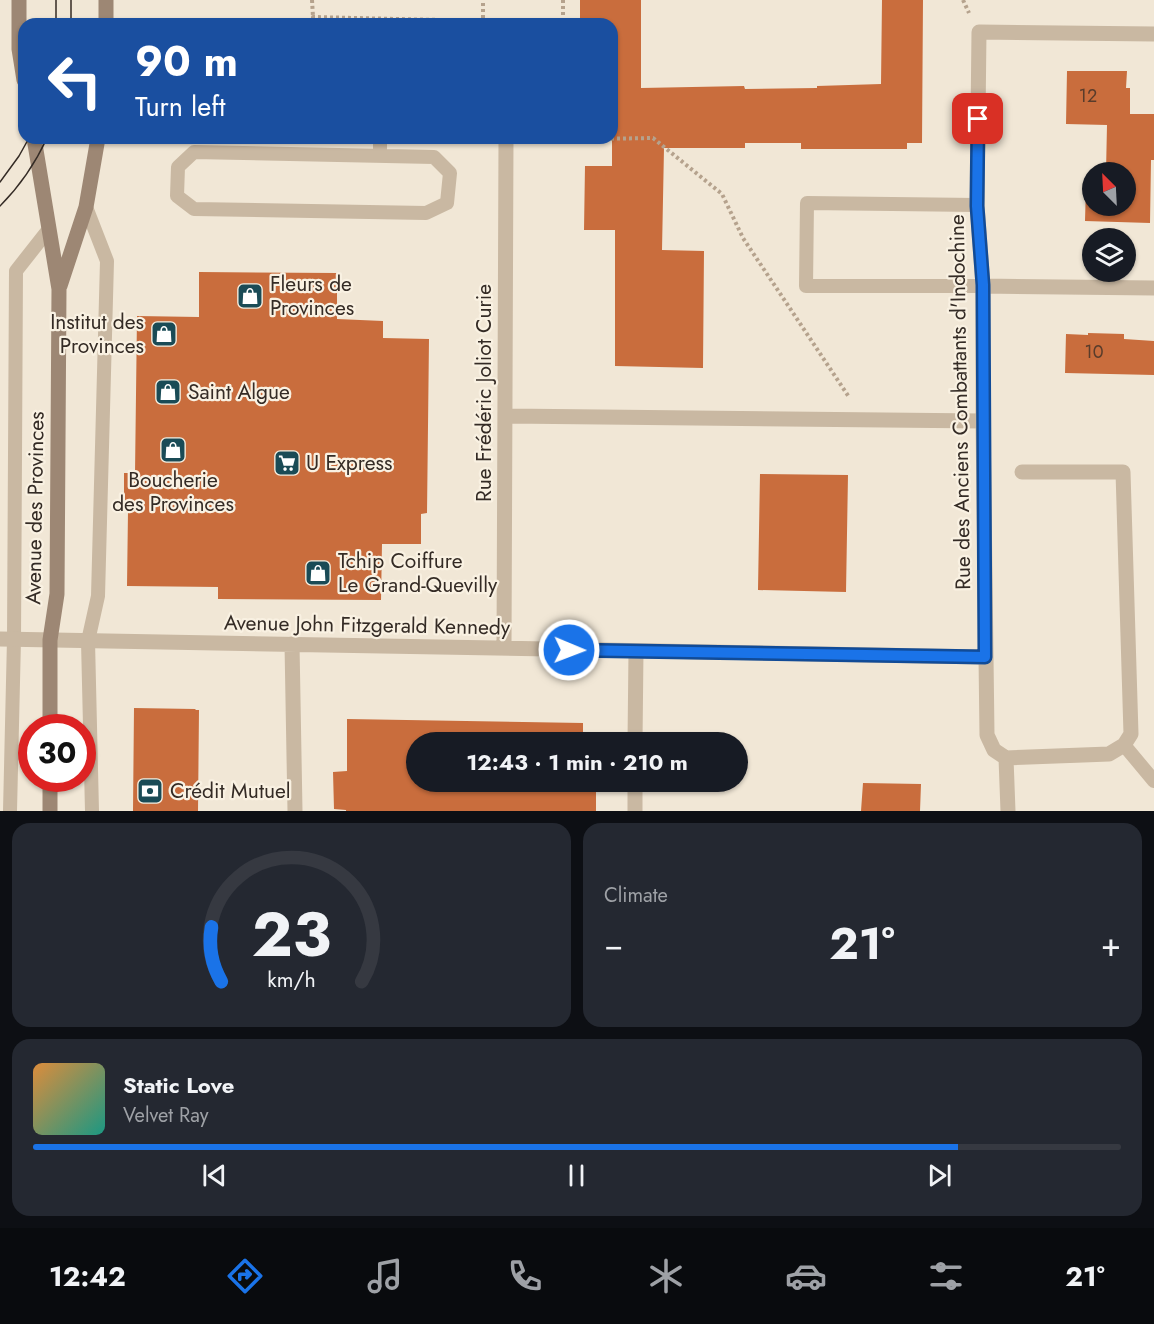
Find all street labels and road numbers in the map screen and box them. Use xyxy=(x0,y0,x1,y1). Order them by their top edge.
street label: Rue des Anciens Combattants d'Indochine xyxy=(942,214,978,590)
street label: Rue Frédéric Joliot Curie xyxy=(469,284,499,502)
street label: Avenue des Provinces xyxy=(18,411,52,605)
street label: Avenue John Fitzgerald Kennedy xyxy=(224,608,511,643)

